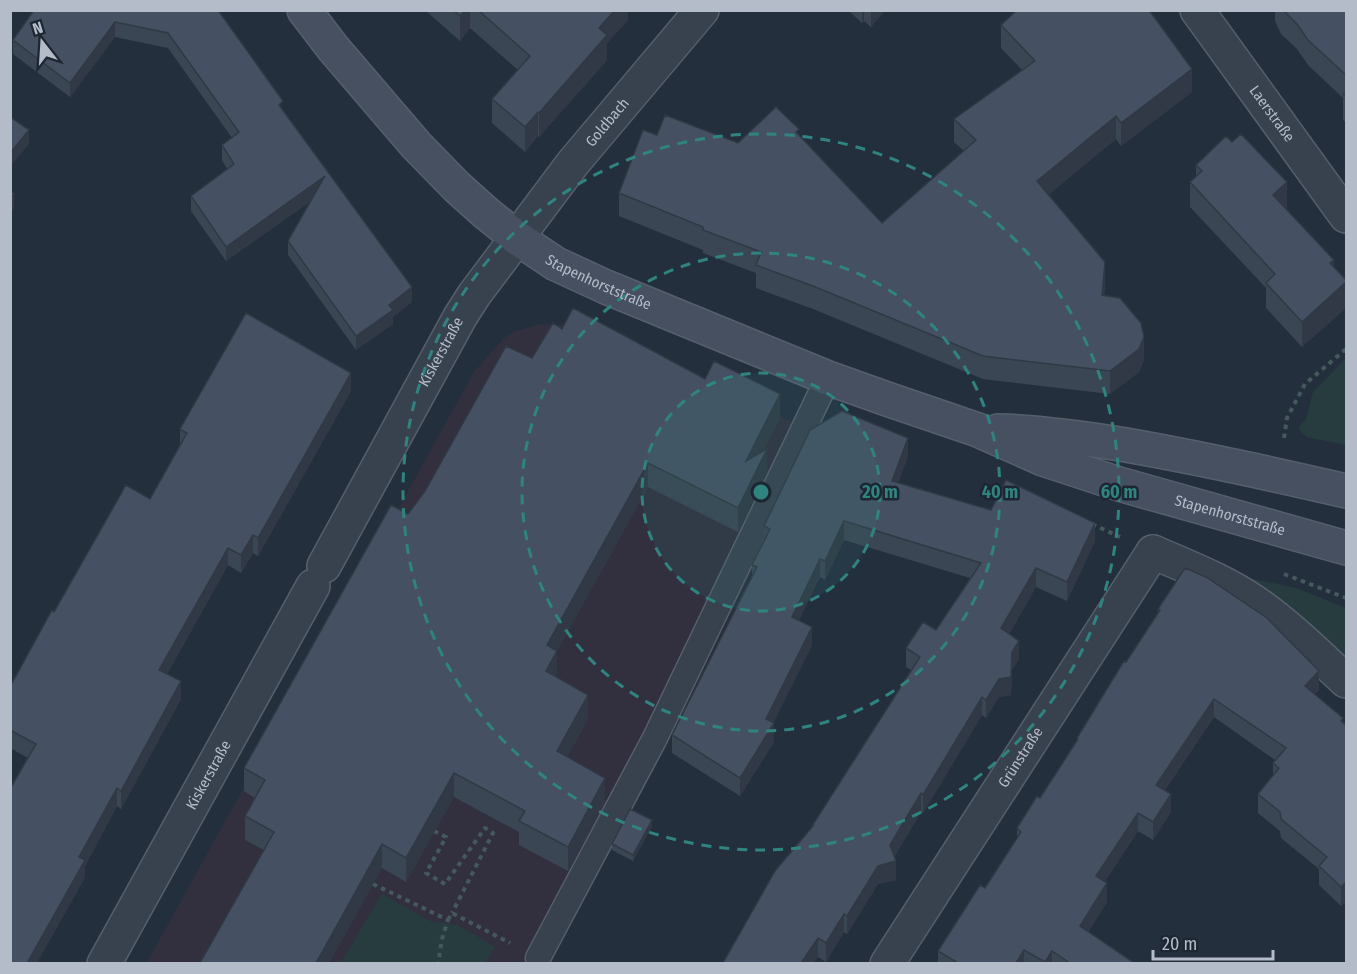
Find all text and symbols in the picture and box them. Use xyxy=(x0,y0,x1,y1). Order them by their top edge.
north arrow xyxy=(12,12,72,72)
text: N xyxy=(30,18,45,39)
street label: Laerstraße xyxy=(1246,82,1298,145)
street label: Goldbach xyxy=(582,94,633,150)
street label: Stapenhorststraße xyxy=(542,251,654,314)
street label: Kiskerstraße xyxy=(415,314,467,390)
text: 20 m xyxy=(861,481,898,503)
text: 40 m xyxy=(982,481,1018,503)
text: 60 m xyxy=(1101,481,1137,503)
centre of rings xyxy=(751,482,771,502)
street label: Stapenhorststraße xyxy=(1173,491,1287,539)
street label: Grünstraße xyxy=(994,724,1047,791)
street label: Kiskerstraße xyxy=(182,737,235,813)
scale bar xyxy=(1153,923,1273,961)
text: 20 m xyxy=(1162,933,1197,955)

